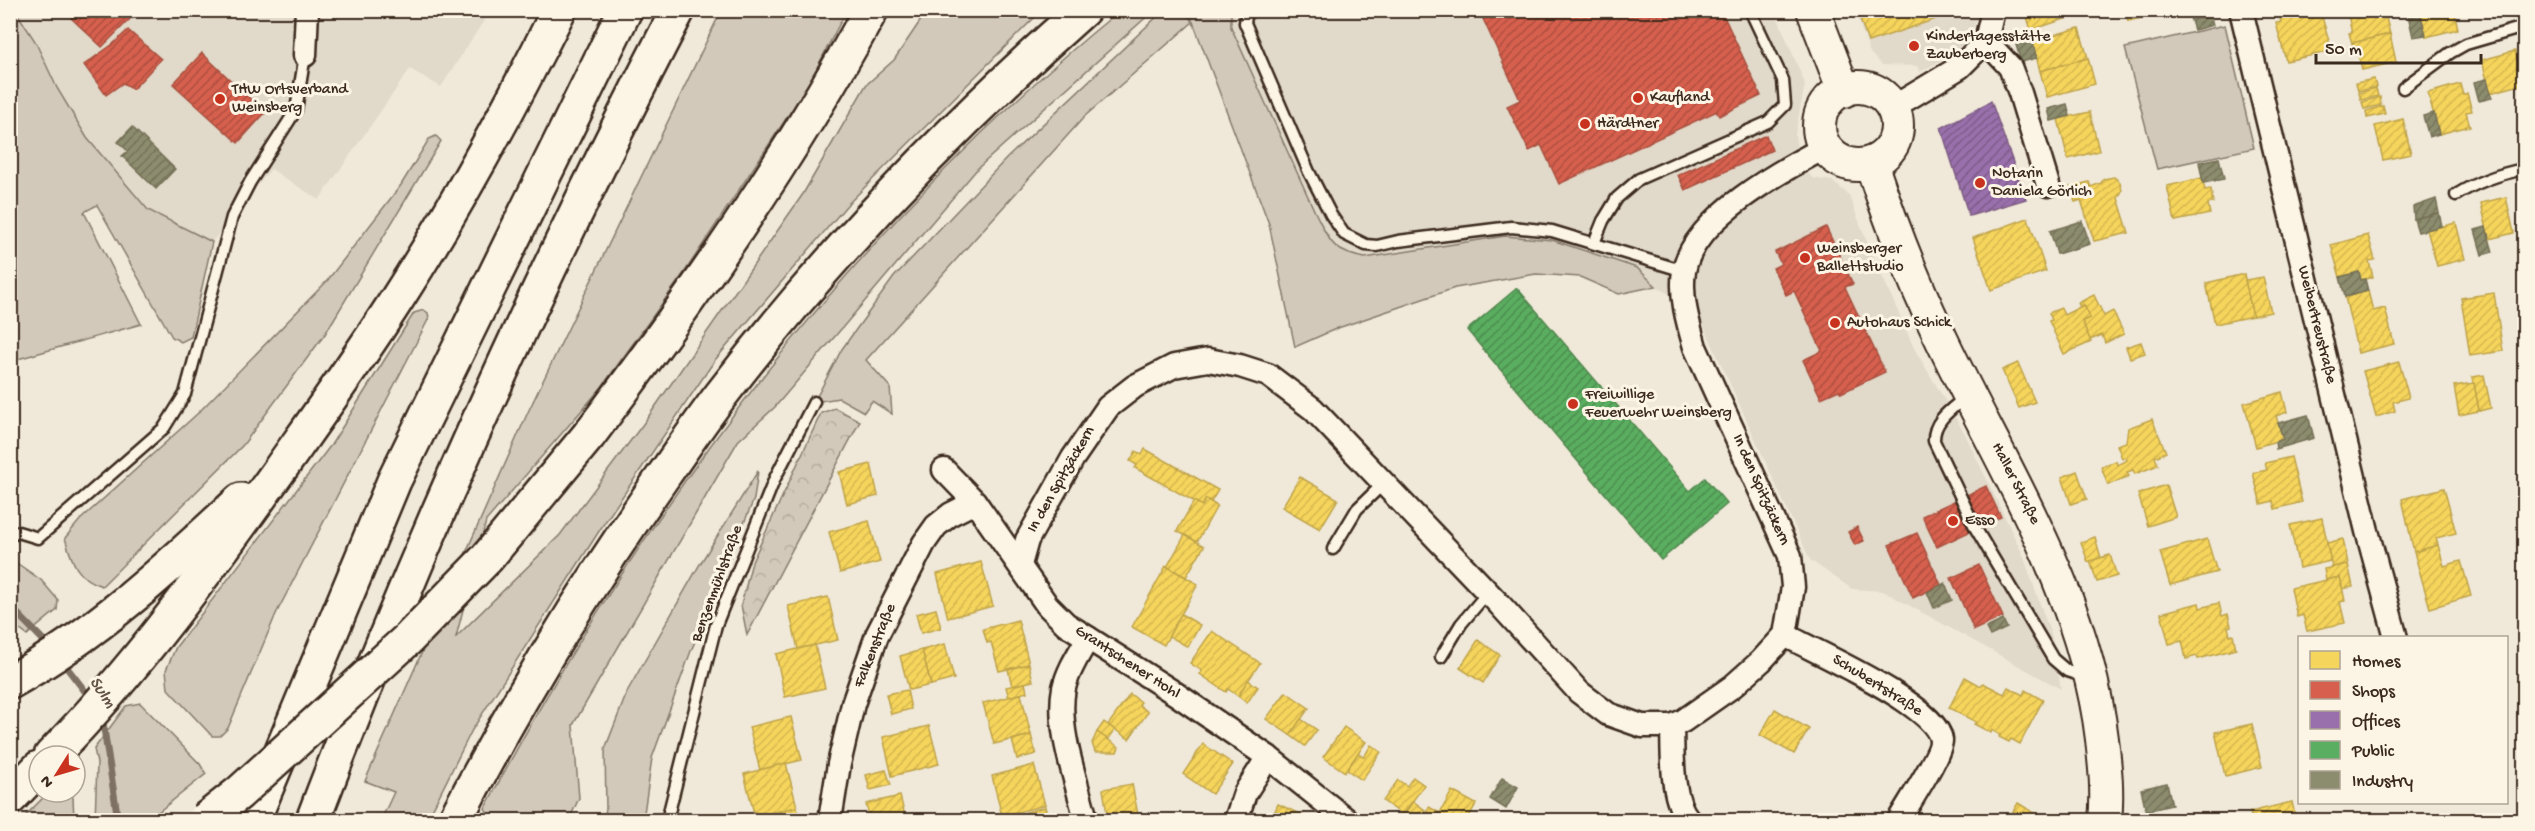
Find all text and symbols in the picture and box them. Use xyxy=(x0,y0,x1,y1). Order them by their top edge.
scale bar xyxy=(2316,27,2481,65)
place label: Kindertagesstätte Zauberberg xyxy=(1926,28,2051,65)
marker: Kindertagesstätte Zauberberg xyxy=(1907,39,1921,53)
text: 50 m xyxy=(2325,40,2362,61)
place label: THW Ortsverband Weinsberg xyxy=(231,81,349,118)
place label: Kaufland xyxy=(1650,89,1711,108)
marker: Kaufland xyxy=(1631,91,1645,105)
marker: THW Ortsverband Weinsberg xyxy=(213,92,227,106)
place label: Härdtner xyxy=(1597,115,1659,134)
marker: Härdtner xyxy=(1578,117,1592,131)
place label: Notarin Daniela Görlich xyxy=(1991,165,2092,202)
marker: Notarin Daniela Görlich xyxy=(1973,176,1987,190)
place label: Weinsberger Ballettstudio xyxy=(1816,240,1904,277)
marker: Weinsberger Ballettstudio xyxy=(1798,251,1812,265)
street label: Weibertreustraße xyxy=(2292,264,2340,387)
place label: Autohaus Schick xyxy=(1847,314,1953,333)
marker: Autohaus Schick xyxy=(1828,316,1842,330)
place label: Freiwillige Feuerwehr Weinsberg xyxy=(1584,386,1732,423)
marker: Freiwillige Feuerwehr Weinsberg xyxy=(1566,397,1580,411)
street label: In den Spitzäckern xyxy=(1024,423,1100,537)
street label: In den Spitzäckern xyxy=(1727,432,1793,549)
street label: Haller Straße xyxy=(1986,440,2044,529)
place label: Esso xyxy=(1965,512,1995,531)
marker: Esso xyxy=(1946,514,1960,528)
street label: Benzenmühlstraße xyxy=(688,522,748,646)
street label: Falkenstraße xyxy=(850,601,902,692)
street label: Grantschener Hohl xyxy=(1071,622,1183,704)
legend xyxy=(2298,636,2508,804)
street label: Schubertstraße xyxy=(1828,651,1926,722)
text: Homes xyxy=(2352,652,2402,673)
water label: Sulm xyxy=(84,673,120,713)
text: Shops xyxy=(2352,682,2396,703)
text: Offices xyxy=(2352,712,2401,733)
text: Public xyxy=(2351,742,2395,763)
north arrow xyxy=(27,744,87,804)
text: N xyxy=(37,771,59,791)
text: Industry xyxy=(2352,772,2413,793)

